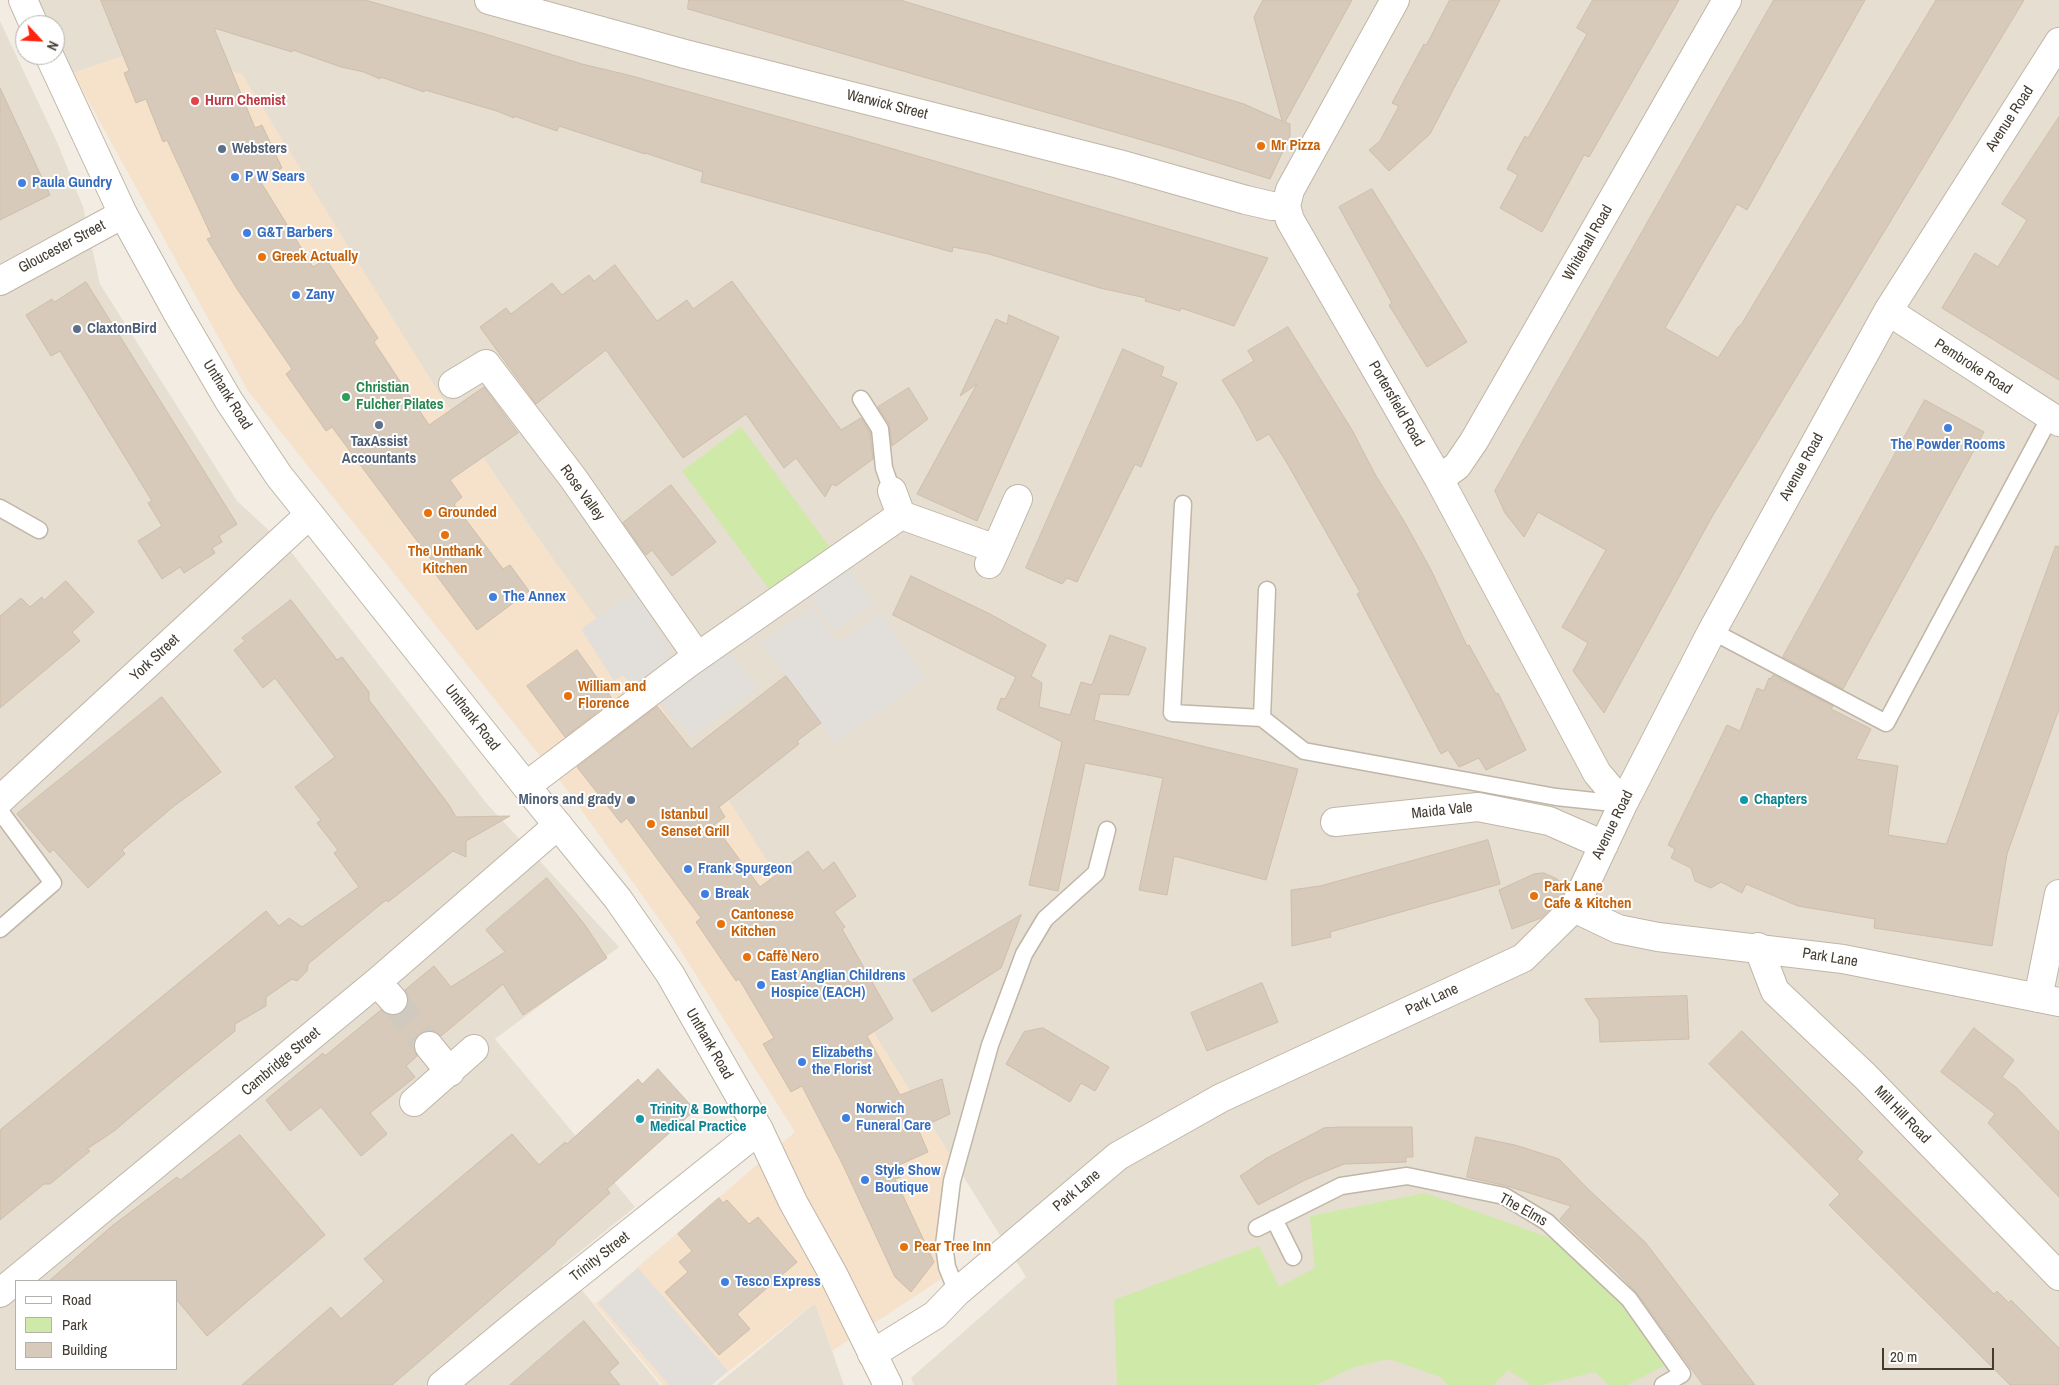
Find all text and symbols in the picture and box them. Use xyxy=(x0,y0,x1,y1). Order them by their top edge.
north arrow xyxy=(15,15,65,65)
text: N xyxy=(43,38,63,53)
street label: Avenue Road xyxy=(1982,83,2038,155)
street label: Warwick Street xyxy=(845,86,929,124)
place label: Hurn Chemist xyxy=(205,92,286,110)
marker: Hurn Chemist xyxy=(189,95,201,107)
place label: Mr Pizza xyxy=(1271,137,1320,155)
place label: Websters xyxy=(232,140,287,158)
marker: Mr Pizza xyxy=(1255,140,1267,152)
marker: Websters xyxy=(216,143,228,155)
place label: P W Sears xyxy=(245,168,305,186)
marker: P W Sears xyxy=(229,171,241,183)
place label: Paula Gundry xyxy=(32,174,112,192)
marker: Paula Gundry xyxy=(16,177,28,189)
street label: Whitehall Road xyxy=(1559,202,1617,284)
street label: Gloucester Street xyxy=(16,217,108,277)
place label: G&T Barbers xyxy=(257,224,333,242)
marker: G&T Barbers xyxy=(241,227,253,239)
place label: Greek Actually xyxy=(272,248,358,266)
marker: Greek Actually xyxy=(256,251,268,263)
place label: Zany xyxy=(306,286,335,304)
marker: Zany xyxy=(290,289,302,301)
place label: ClaxtonBird xyxy=(87,320,157,338)
marker: ClaxtonBird xyxy=(71,323,83,335)
street label: Pembroke Road xyxy=(1931,335,2015,399)
street label: Unthank Road xyxy=(199,357,255,433)
street label: Portersfield Road xyxy=(1364,358,1428,450)
place label: Christian Fulcher Pilates xyxy=(356,379,444,414)
marker: Christian Fulcher Pilates xyxy=(340,391,352,403)
marker: TaxAssist Accountants xyxy=(373,419,385,431)
marker: The Powder Rooms xyxy=(1942,422,1954,434)
street label: Avenue Road xyxy=(1776,430,1828,504)
place label: TaxAssist Accountants xyxy=(342,433,416,468)
place label: The Powder Rooms xyxy=(1891,436,2005,454)
street label: Rose Valley xyxy=(556,462,608,524)
place label: Grounded xyxy=(438,504,497,522)
marker: Grounded xyxy=(422,507,434,519)
marker: The Unthank Kitchen xyxy=(439,529,451,541)
place label: The Unthank Kitchen xyxy=(408,543,482,578)
place label: The Annex xyxy=(503,588,566,606)
marker: The Annex xyxy=(487,591,499,603)
street label: York Street xyxy=(127,631,183,685)
place label: William and Florence xyxy=(578,678,646,713)
street label: Unthank Road xyxy=(441,681,503,755)
marker: William and Florence xyxy=(562,690,574,702)
street label: Avenue Road xyxy=(1589,788,1637,862)
place label: Minors and grady xyxy=(518,791,621,809)
place label: Chapters xyxy=(1754,791,1807,809)
marker: Minors and grady xyxy=(625,794,637,806)
marker: Chapters xyxy=(1738,794,1750,806)
street label: Maida Vale xyxy=(1411,799,1473,823)
place label: Istanbul Senset Grill xyxy=(661,806,729,841)
marker: Istanbul Senset Grill xyxy=(645,818,657,830)
place label: Frank Spurgeon xyxy=(698,860,792,878)
marker: Frank Spurgeon xyxy=(682,863,694,875)
place label: Park Lane Cafe & Kitchen xyxy=(1544,878,1631,913)
place label: Break xyxy=(715,885,749,903)
marker: Break xyxy=(699,888,711,900)
marker: Park Lane Cafe & Kitchen xyxy=(1528,890,1540,902)
place label: Cantonese Kitchen xyxy=(731,906,794,941)
marker: Cantonese Kitchen xyxy=(715,918,727,930)
street label: Park Lane xyxy=(1801,945,1859,971)
place label: Caffè Nero xyxy=(757,948,819,966)
marker: Caffè Nero xyxy=(741,951,753,963)
place label: East Anglian Childrens Hospice (EACH) xyxy=(771,967,906,1002)
marker: East Anglian Childrens Hospice (EACH) xyxy=(755,979,767,991)
street label: Park Lane xyxy=(1403,980,1461,1020)
street label: Unthank Road xyxy=(682,1005,736,1083)
street label: Cambridge Street xyxy=(238,1024,324,1100)
place label: Elizabeths the Florist xyxy=(812,1044,873,1079)
marker: Elizabeths the Florist xyxy=(796,1056,808,1068)
street label: Mill Hill Road xyxy=(1870,1082,1934,1148)
place label: Norwich Funeral Care xyxy=(856,1100,931,1135)
place label: Trinity & Bowthorpe Medical Practice xyxy=(650,1101,767,1136)
marker: Norwich Funeral Care xyxy=(840,1112,852,1124)
marker: Trinity & Bowthorpe Medical Practice xyxy=(634,1113,646,1125)
place label: Style Show Boutique xyxy=(875,1162,941,1197)
street label: Park Lane xyxy=(1050,1166,1104,1216)
marker: Style Show Boutique xyxy=(859,1174,871,1186)
street label: The Elms xyxy=(1496,1190,1550,1230)
street label: Trinity Street xyxy=(567,1228,633,1286)
place label: Pear Tree Inn xyxy=(914,1238,991,1256)
marker: Pear Tree Inn xyxy=(898,1241,910,1253)
place label: Tesco Express xyxy=(735,1273,821,1291)
marker: Tesco Express xyxy=(719,1276,731,1288)
legend xyxy=(15,1280,178,1370)
text: Road xyxy=(62,1289,91,1310)
text: Park xyxy=(62,1314,87,1335)
scale bar xyxy=(1884,1338,1996,1370)
text: Building xyxy=(62,1339,107,1360)
text: 20 m xyxy=(1890,1346,1917,1367)

